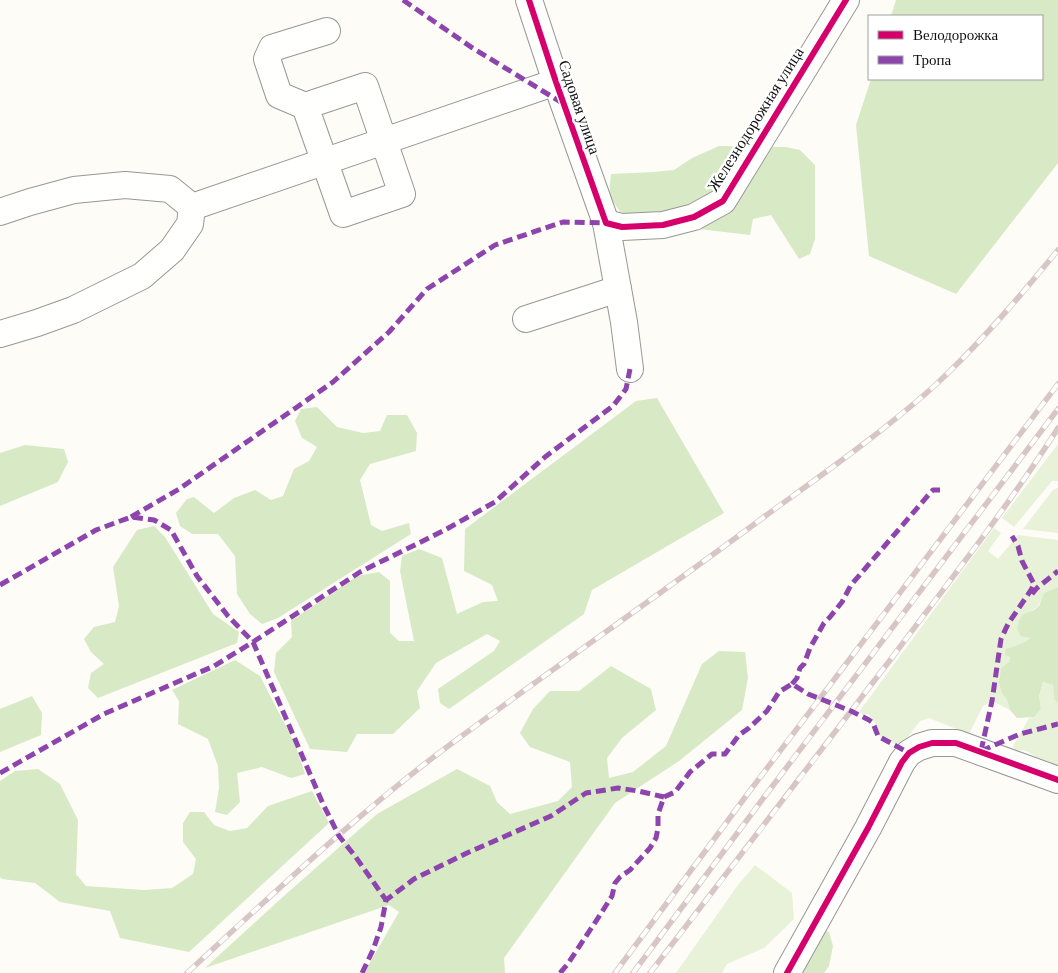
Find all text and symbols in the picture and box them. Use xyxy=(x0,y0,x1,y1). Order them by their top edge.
legend xyxy=(868,15,1043,80)
text: Велодорожка xyxy=(913,27,998,43)
street label: Железнодорожная улица xyxy=(704,44,808,195)
text: Тропа xyxy=(913,52,952,68)
street label: Садовая улица xyxy=(555,58,604,157)

